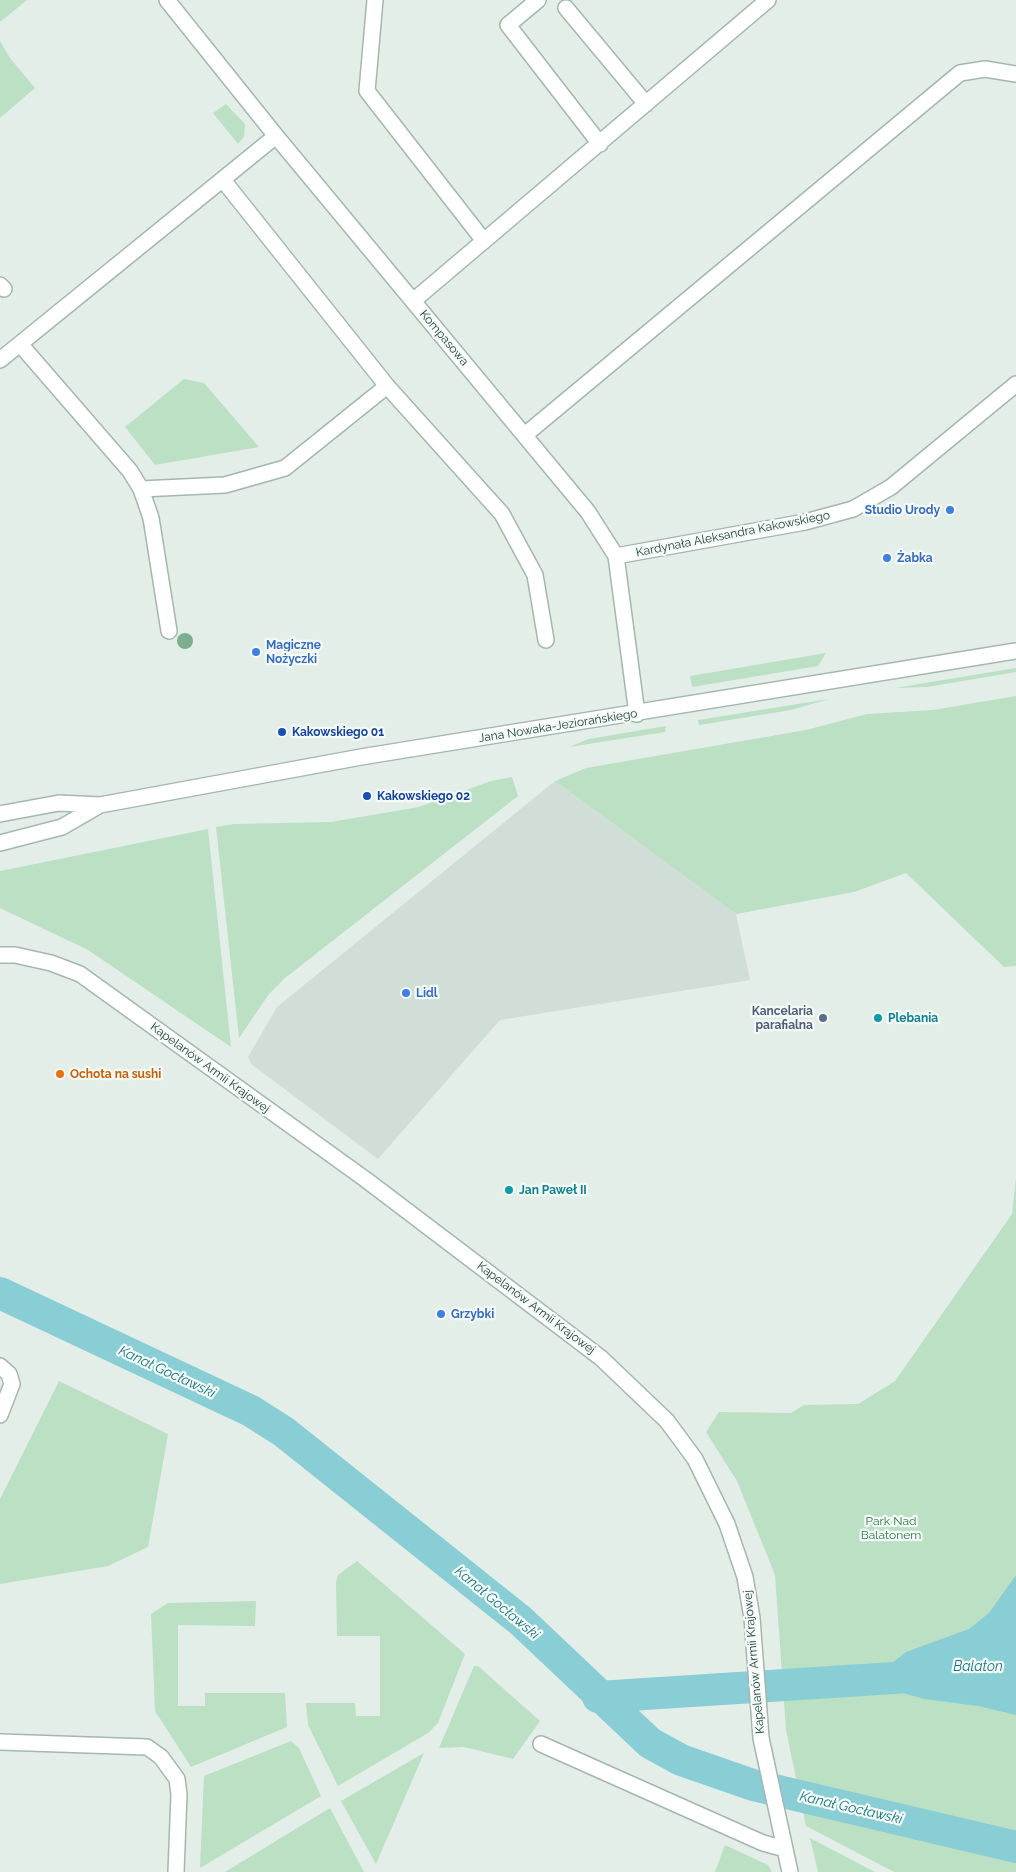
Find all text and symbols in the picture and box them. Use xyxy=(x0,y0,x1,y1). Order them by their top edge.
street label: Kompasowa xyxy=(417,307,471,369)
place label: Studio Urody xyxy=(865,503,940,517)
marker: Studio Urody xyxy=(944,504,956,516)
street label: Kardynała Aleksandra Kakowskiego xyxy=(635,508,831,560)
place label: Żabka xyxy=(897,551,933,565)
marker: Żabka xyxy=(881,552,893,564)
place label: Magiczne Nożyczki xyxy=(266,638,321,666)
marker: Magiczne Nożyczki xyxy=(250,646,262,658)
street label: Jana Nowaka-Jeziorańskiego xyxy=(478,706,638,746)
place label: Kakowskiego 01 xyxy=(292,725,384,739)
marker: Kakowskiego 01 xyxy=(276,726,288,738)
place label: Kakowskiego 02 xyxy=(377,789,470,803)
marker: Kakowskiego 02 xyxy=(361,790,373,802)
place label: Lidl xyxy=(416,986,438,1000)
marker: Lidl xyxy=(400,987,412,999)
place label: Kancelaria parafialna xyxy=(752,1004,813,1032)
place label: Plebania xyxy=(888,1011,938,1025)
marker: Kancelaria parafialna xyxy=(817,1012,829,1024)
marker: Plebania xyxy=(872,1012,884,1024)
street label: Kapelanów Armii Krajowej xyxy=(147,1020,273,1116)
place label: Ochota na sushi xyxy=(70,1067,161,1081)
marker: Ochota na sushi xyxy=(54,1068,66,1080)
place label: Jan Paweł II xyxy=(519,1183,587,1197)
marker: Jan Paweł II xyxy=(503,1184,515,1196)
street label: Kapelanów Armii Krajowej xyxy=(474,1259,598,1357)
place label: Grzybki xyxy=(451,1307,494,1321)
marker: Grzybki xyxy=(435,1308,447,1320)
water label: Kanał Gocławski xyxy=(116,1342,218,1402)
park label: Park Nad Balatonem xyxy=(861,1514,921,1542)
water label: Kanał Gocławski xyxy=(451,1563,543,1643)
street label: Kapelanów Armii Krajowej xyxy=(741,1590,767,1734)
water label: Balaton xyxy=(953,1659,1003,1675)
water label: Kanał Gocławski xyxy=(798,1788,904,1828)

